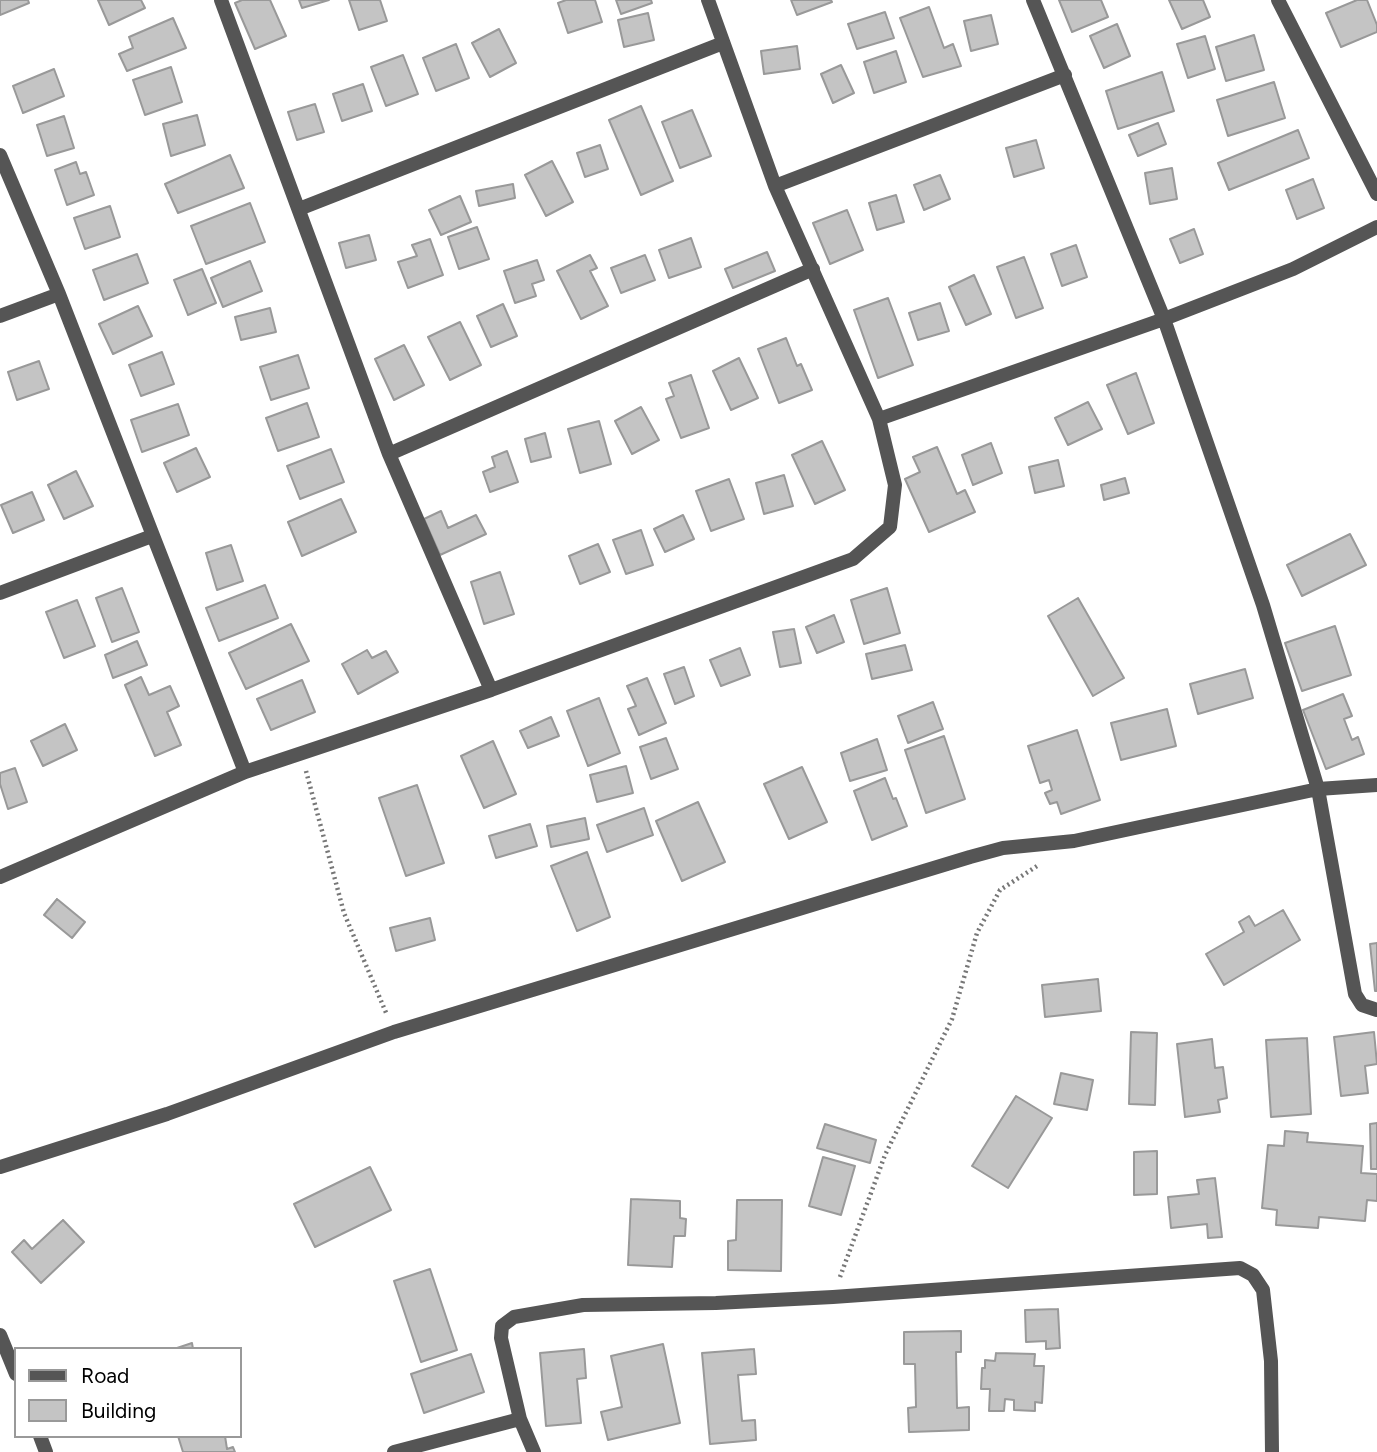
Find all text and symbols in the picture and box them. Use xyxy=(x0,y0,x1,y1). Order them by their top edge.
legend xyxy=(14,1347,242,1438)
text: Road xyxy=(81,1363,129,1388)
text: Building xyxy=(81,1398,156,1423)

